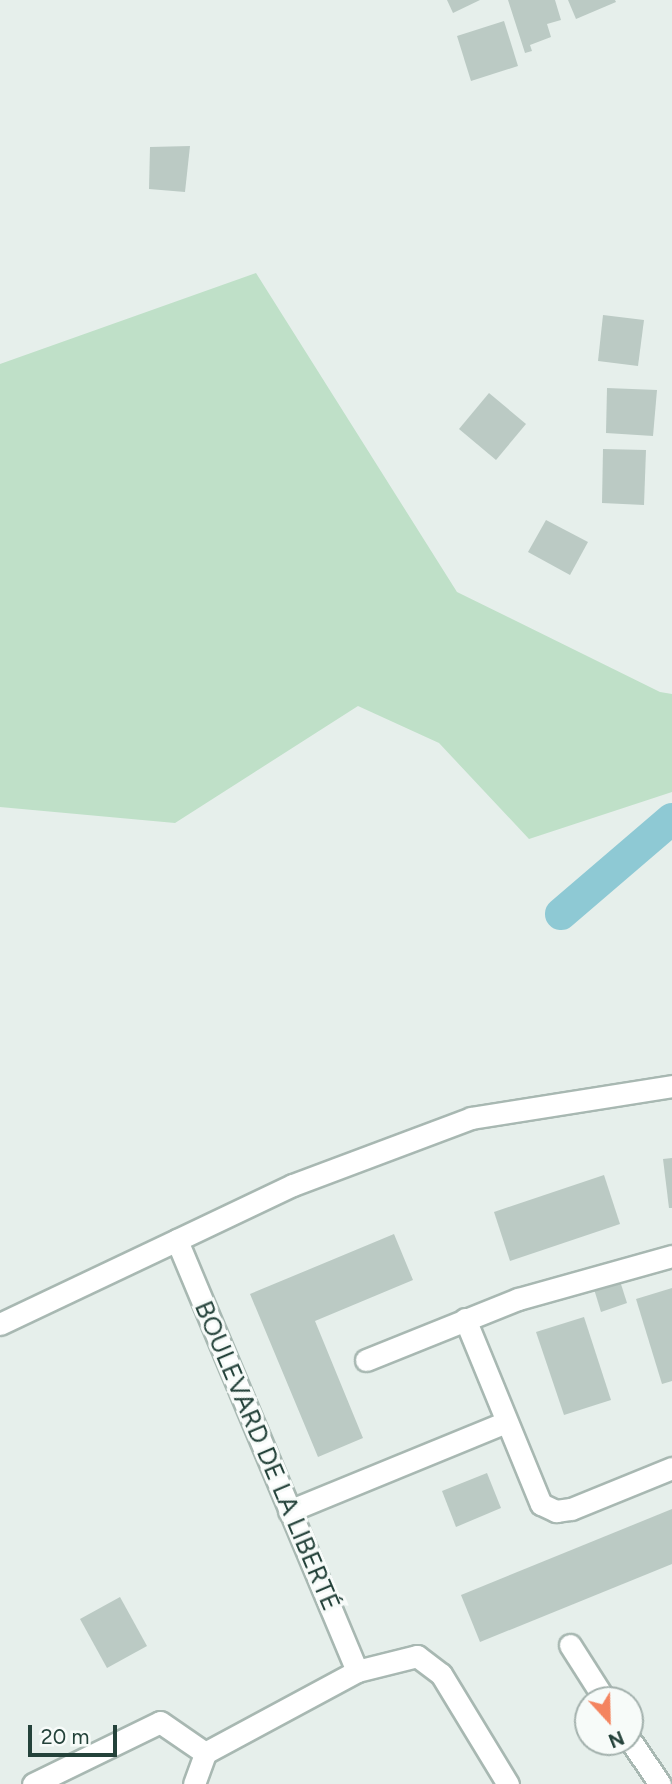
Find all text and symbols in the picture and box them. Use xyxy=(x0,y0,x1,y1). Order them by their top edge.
street label: BOULEVARD DE LA LIBERTÉ xyxy=(187,1296,347,1616)
north arrow xyxy=(574,1686,644,1756)
scale bar xyxy=(32,1710,121,1754)
text: 20 m xyxy=(41,1724,89,1749)
text: N xyxy=(605,1726,627,1752)

